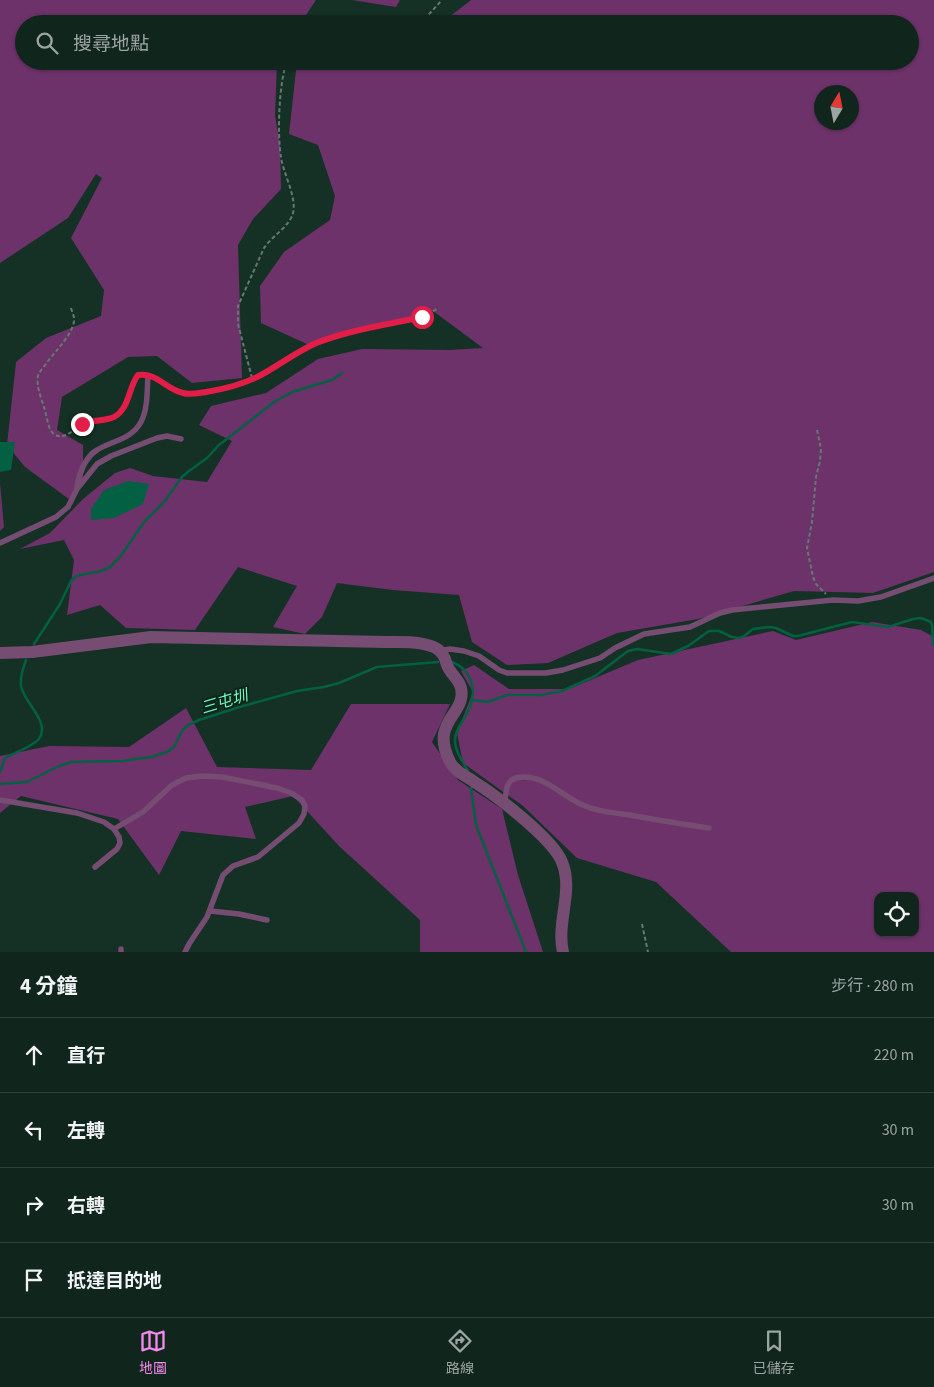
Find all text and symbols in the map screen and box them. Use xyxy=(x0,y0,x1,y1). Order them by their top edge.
search box xyxy=(15,15,919,70)
icon: search xyxy=(33,29,61,57)
text: 搜尋地點 xyxy=(73,31,149,58)
north arrow xyxy=(814,85,859,130)
route start xyxy=(411,306,434,329)
route end xyxy=(71,413,94,436)
water label: 三屯圳 xyxy=(198,684,252,719)
map controls xyxy=(874,892,919,937)
button: locate xyxy=(874,892,919,937)
text: 4 分鐘 xyxy=(20,971,77,1001)
text: 步行 · 280 m xyxy=(831,975,914,997)
icon: ahead xyxy=(20,1041,48,1069)
text: 直行 xyxy=(67,1043,105,1070)
text: 220 m xyxy=(874,1044,914,1066)
icon: left xyxy=(20,1116,48,1144)
text: 左轉 xyxy=(67,1118,105,1145)
text: 30 m xyxy=(882,1119,914,1141)
icon: right xyxy=(20,1191,48,1219)
text: 右轉 xyxy=(67,1193,105,1220)
text: 30 m xyxy=(882,1194,914,1216)
icon: arrive xyxy=(20,1266,48,1294)
text: 抵達目的地 xyxy=(67,1268,162,1295)
tab: 地圖 xyxy=(139,1327,167,1379)
tab: 路線 xyxy=(446,1327,474,1379)
tab: 已儲存 xyxy=(753,1327,795,1379)

